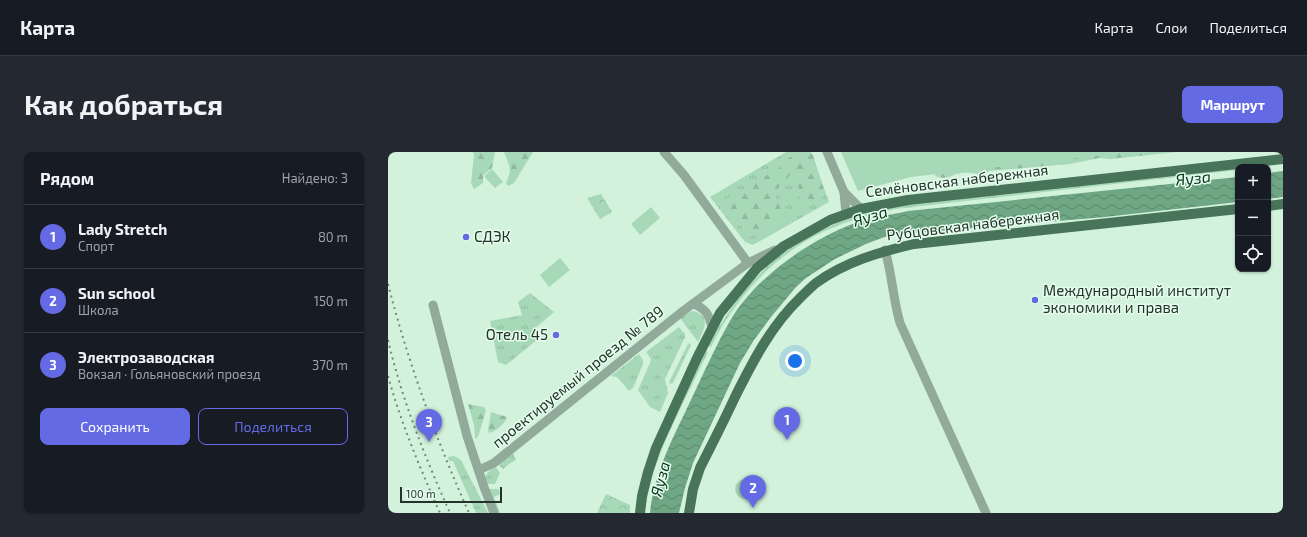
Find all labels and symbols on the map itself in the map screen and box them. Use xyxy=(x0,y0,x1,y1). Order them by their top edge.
street label: Семёновская набережная xyxy=(864,160,1049,200)
water label: Яуза xyxy=(1174,166,1212,189)
water label: Яуза xyxy=(850,201,890,230)
street label: Рубцовская набережная xyxy=(886,204,1060,245)
place label: СДЭК xyxy=(474,227,511,245)
marker: СДЭК xyxy=(461,232,471,242)
place label: Международный институт экономики и права xyxy=(1043,281,1231,316)
marker: Международный институт экономики и права xyxy=(1030,295,1040,305)
street label: проектируемый проезд № 789 xyxy=(488,301,667,452)
place label: Отель 45 xyxy=(486,325,548,343)
marker: Отель 45 xyxy=(551,330,561,340)
your location xyxy=(785,351,805,371)
pin: 1 xyxy=(774,407,800,440)
pin: 3 xyxy=(416,409,442,442)
water label: Яуза xyxy=(646,459,673,499)
pin: 2 xyxy=(740,475,766,508)
scale bar xyxy=(400,485,502,504)

